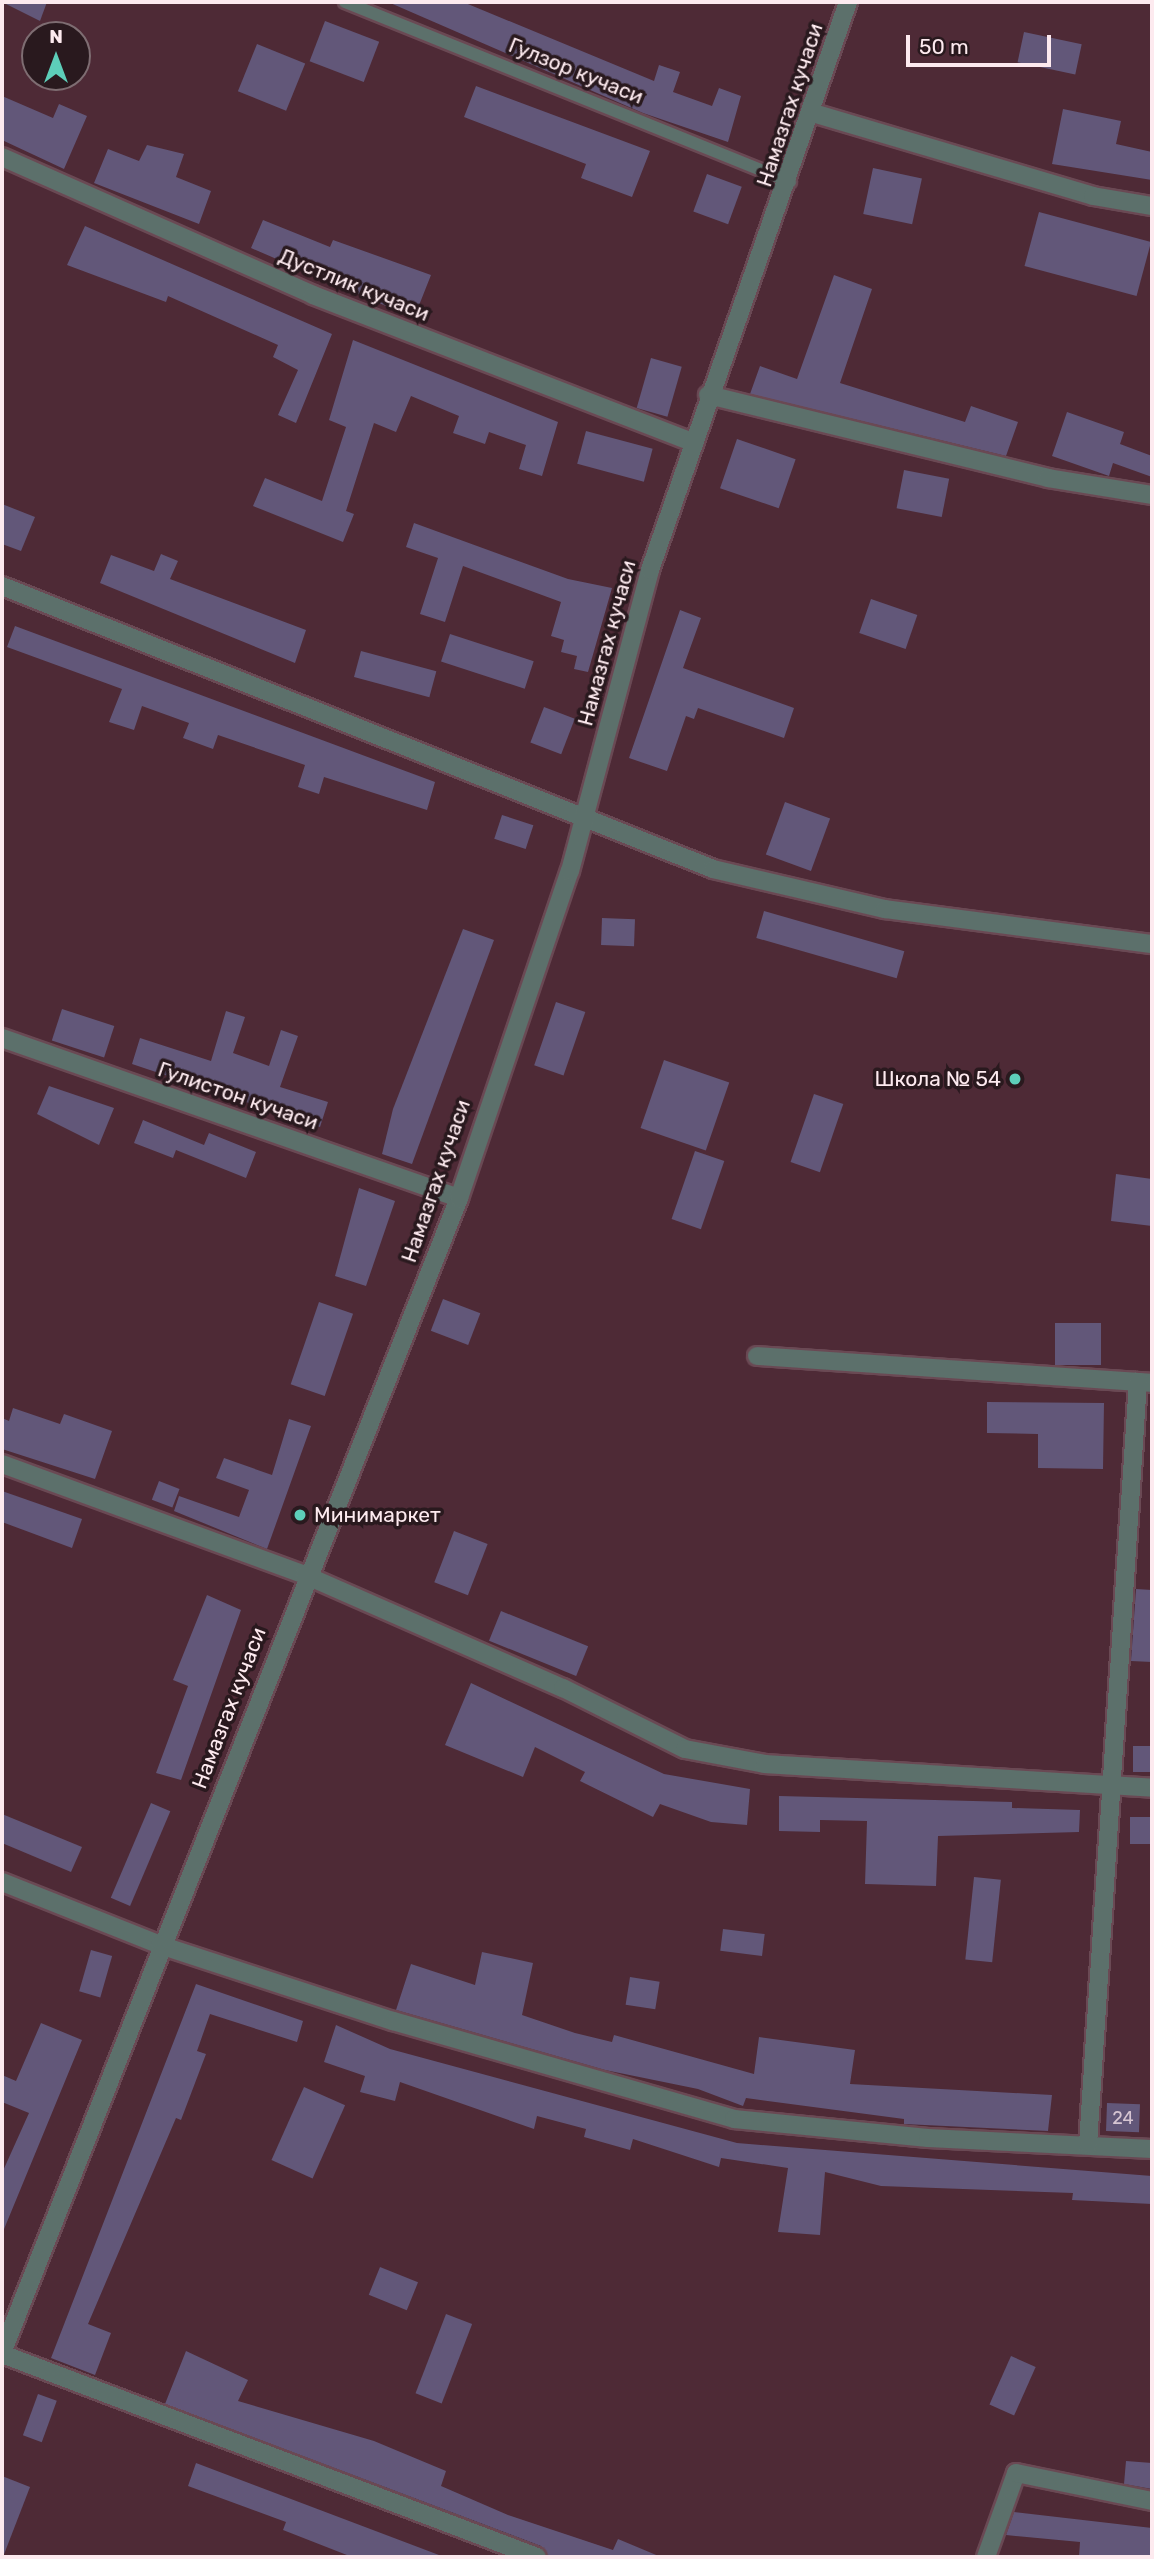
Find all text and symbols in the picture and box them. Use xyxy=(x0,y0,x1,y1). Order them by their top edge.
street label: Намазгах кучаси xyxy=(752,20,828,190)
north arrow xyxy=(21,21,91,91)
scale bar xyxy=(909,21,1054,65)
text: N xyxy=(49,25,63,48)
street label: Гулзор кучаси xyxy=(505,33,647,109)
text: 50 m xyxy=(919,34,969,59)
street label: Дустлик кучаси xyxy=(275,243,433,327)
street label: Намазгах кучаси xyxy=(573,557,641,729)
street label: Гулистон кучаси xyxy=(155,1057,321,1135)
place label: Школа № 54 xyxy=(874,1066,1001,1092)
marker: Школа № 54 xyxy=(1007,1071,1023,1087)
street label: Намазгах кучаси xyxy=(396,1096,476,1266)
place label: Минимаркет xyxy=(314,1502,441,1528)
marker: Минимаркет xyxy=(292,1507,308,1523)
street label: Намазгах кучаси xyxy=(187,1624,271,1792)
house number: 24 xyxy=(1112,2107,1134,2129)

